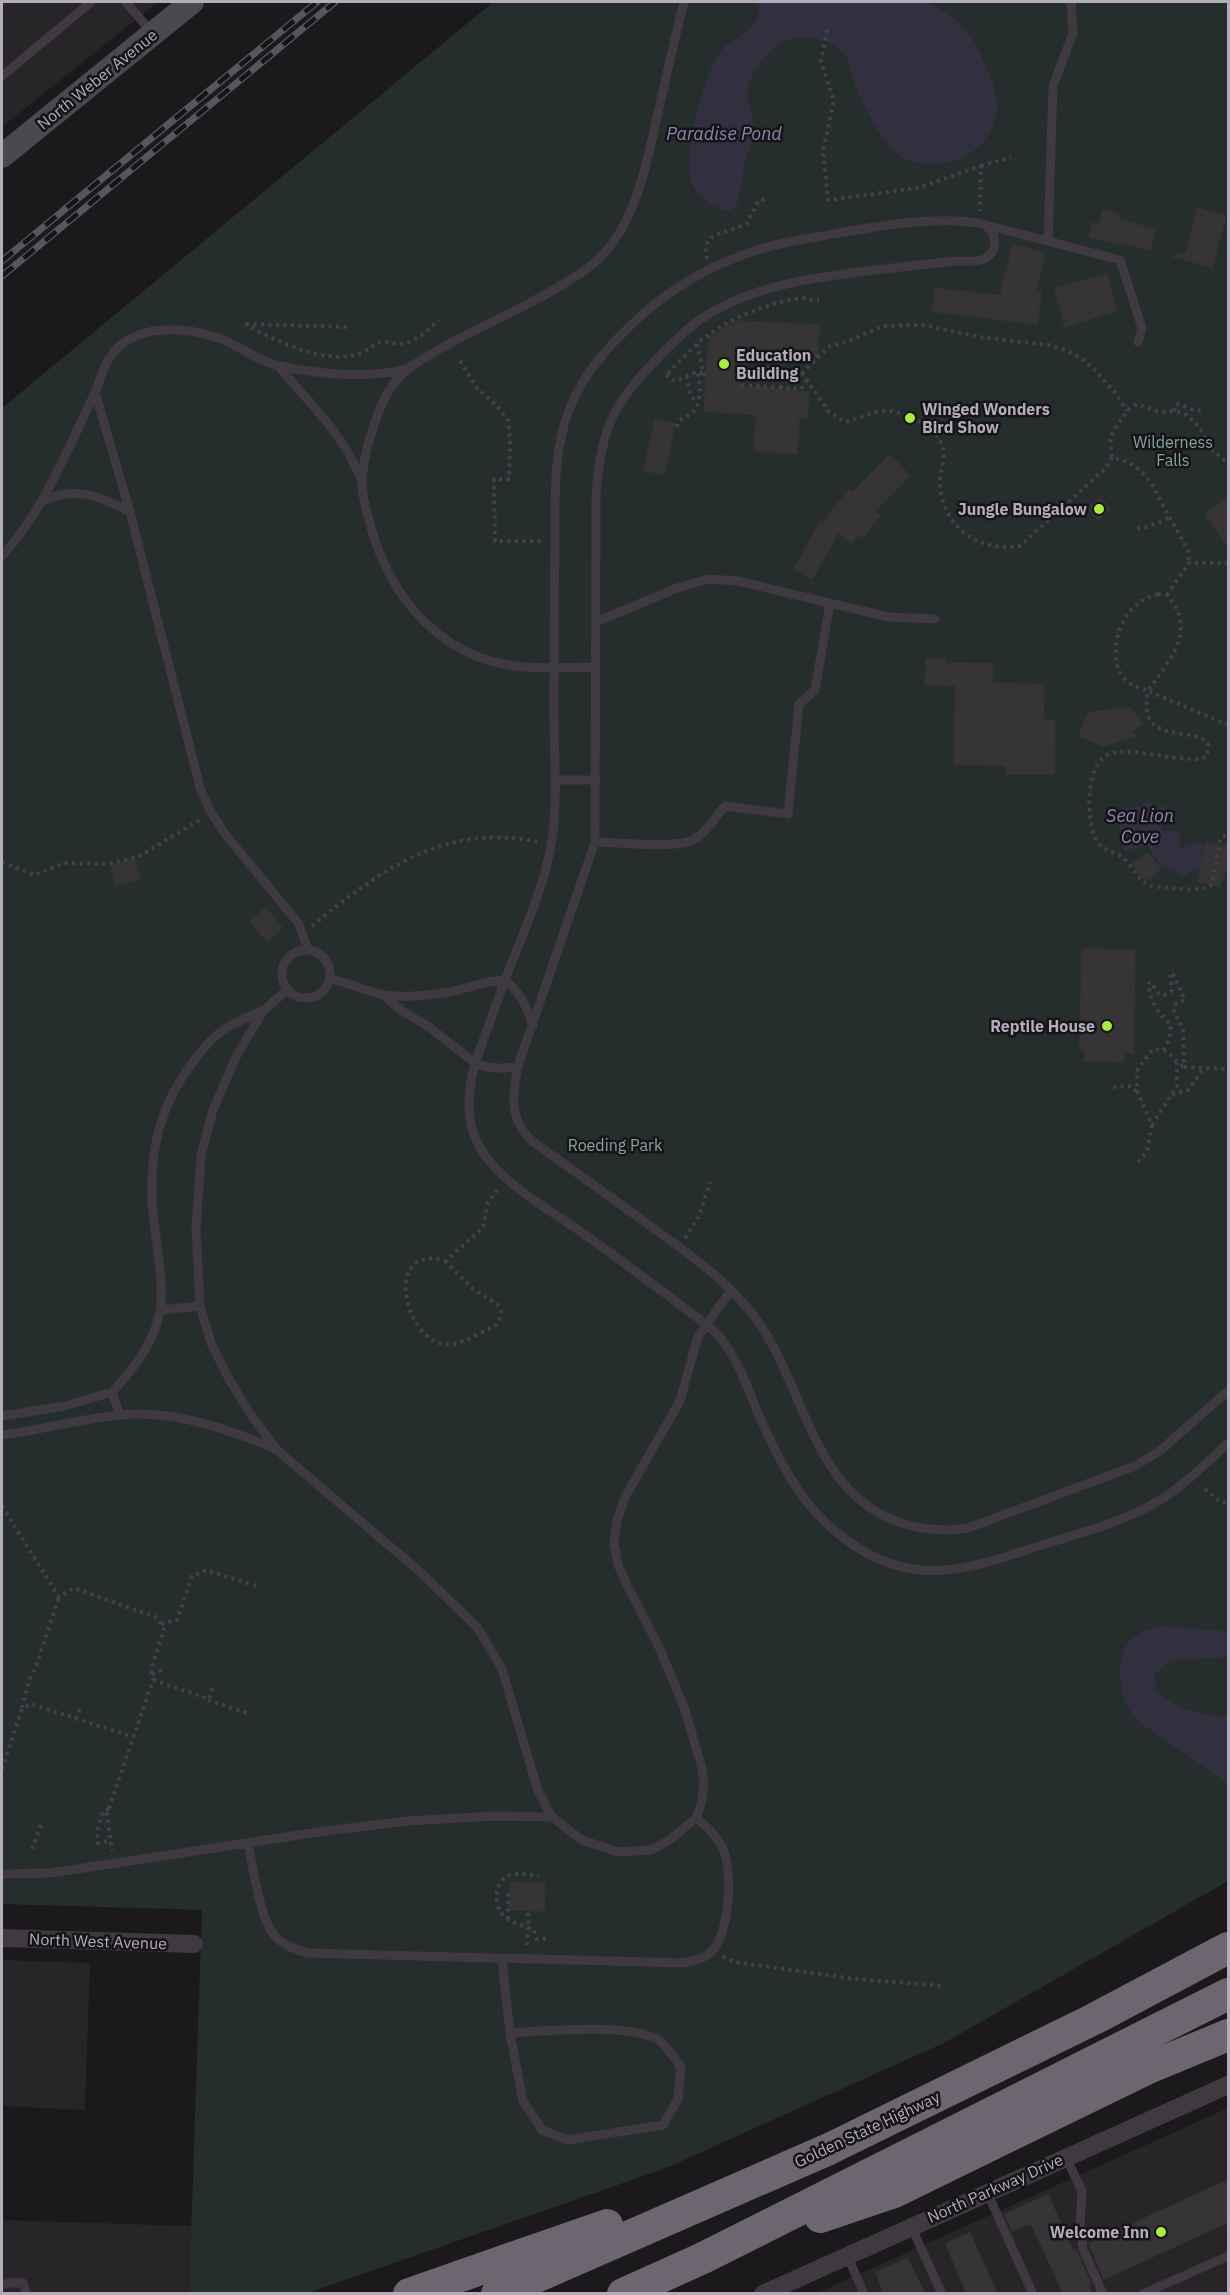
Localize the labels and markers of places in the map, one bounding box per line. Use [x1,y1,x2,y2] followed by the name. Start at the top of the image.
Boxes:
[736,345,811,383] place label: Education Building
[717,357,731,371] marker: Education Building
[922,399,1050,437] place label: Winged Wonders Bird Show
[903,411,917,425] marker: Winged Wonders Bird Show
[958,499,1088,519] place label: Jungle Bungalow
[1092,502,1106,516] marker: Jungle Bungalow
[990,1016,1095,1036] place label: Reptile House
[1100,1019,1114,1033] marker: Reptile House
[1050,2222,1149,2242] place label: Welcome Inn
[1154,2225,1168,2239] marker: Welcome Inn

